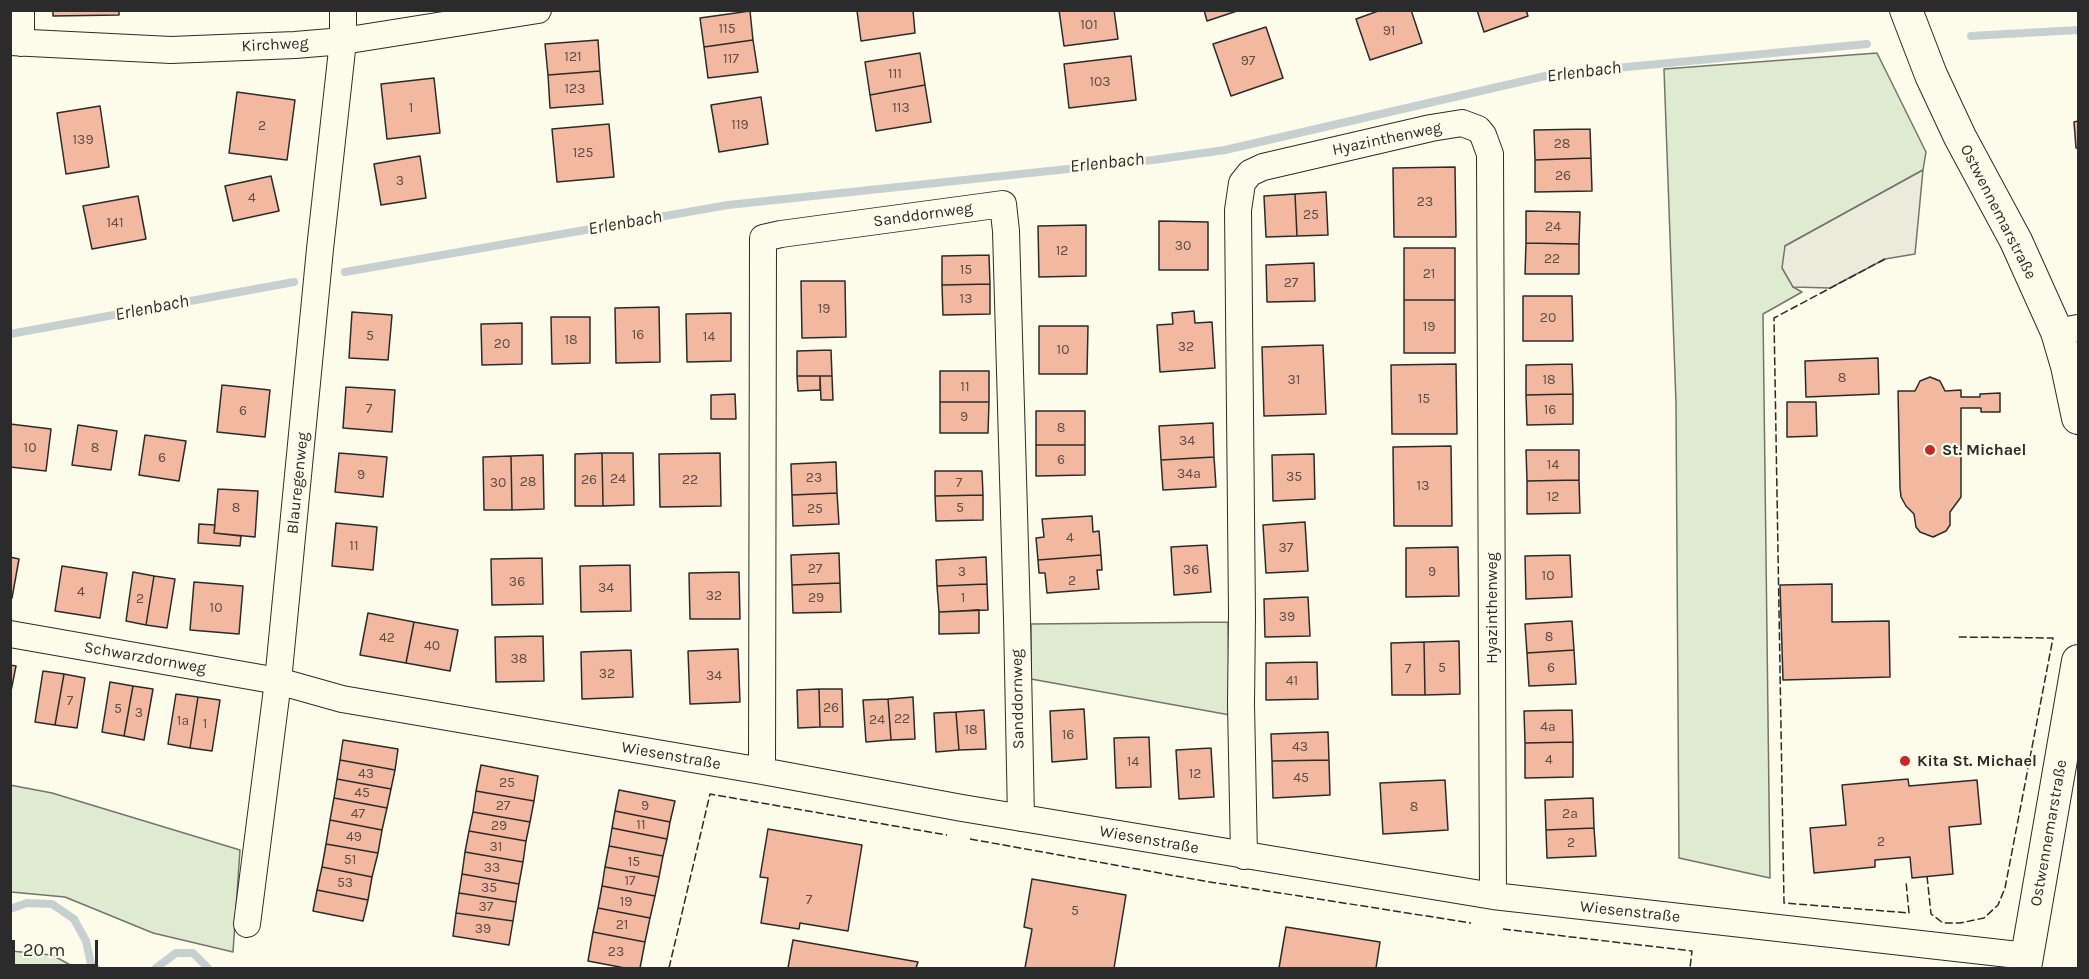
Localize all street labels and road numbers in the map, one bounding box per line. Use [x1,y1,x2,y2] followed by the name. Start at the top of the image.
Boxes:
[241,34,309,56] street label: Kirchweg
[1331,118,1443,160] street label: Hyazinthenweg
[1956,141,2040,283] street label: Ostwennemarstraße
[872,199,974,231] street label: Sanddornweg
[283,431,313,535] street label: Blauregenweg
[1482,552,1502,664] street label: Hyazinthenweg
[82,638,208,678] street label: Schwarzdornweg
[1008,649,1028,749] street label: Sanddornweg
[620,738,722,774] street label: Wiesenstraße
[2027,758,2071,908] street label: Ostwennemarstraße
[1098,822,1200,858] street label: Wiesenstraße
[1579,897,1681,927] street label: Wiesenstraße

